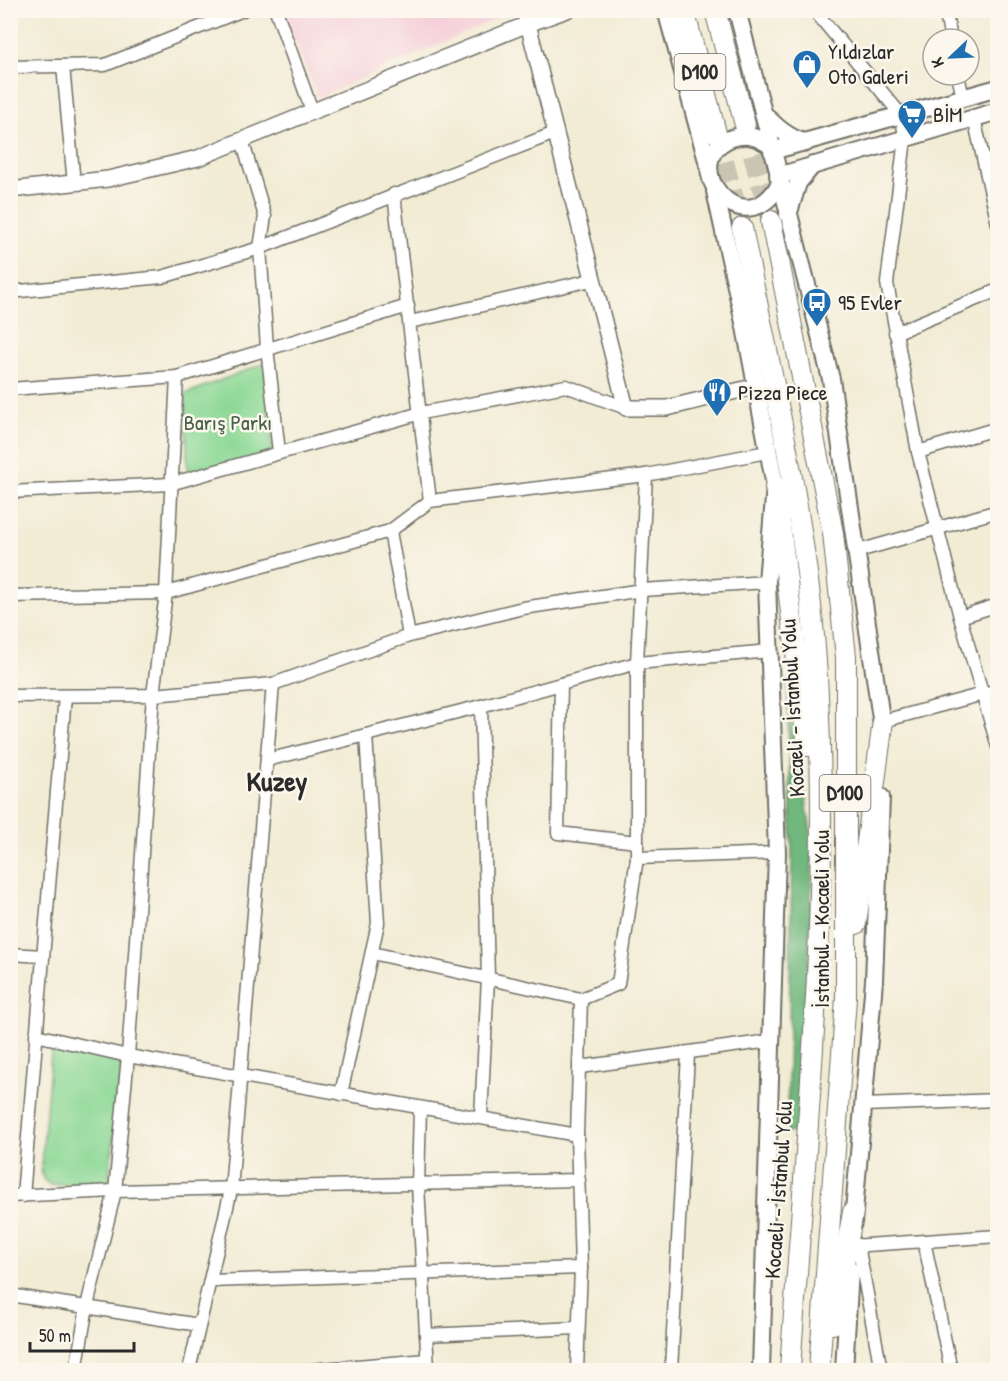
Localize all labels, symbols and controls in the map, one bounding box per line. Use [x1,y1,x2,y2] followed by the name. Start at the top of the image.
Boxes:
[921,27,981,87] north arrow
[828,36,909,91] place label: Yıldızlar Oto Galeri
[791,48,823,90] shop icon: Yıldızlar Oto Galeri
[674,54,726,90] road number: D100
[925,54,949,71] text: K
[896,98,928,140] supermarket icon: BİM
[933,99,962,129] place label: BİM
[801,286,833,328] bus stop icon: 95 Evler
[838,287,903,317] place label: 95 Evler
[701,376,733,418] restaurant icon: Pizza Piece
[738,377,828,407] place label: Pizza Piece
[184,407,272,437] park label: Barış Parkı
[772,618,812,798] street label: Kocaeli - İstanbul Yolu
[247,762,308,801] district label: Kuzey
[820,775,870,811] road number: D100
[806,830,836,1008] street label: İstanbul - Kocaeli Yolu
[757,1100,799,1280] street label: Kocaeli - İstanbul Yolu
[30,1315,134,1353] scale bar
[39,1323,71,1348] text: 50 m

